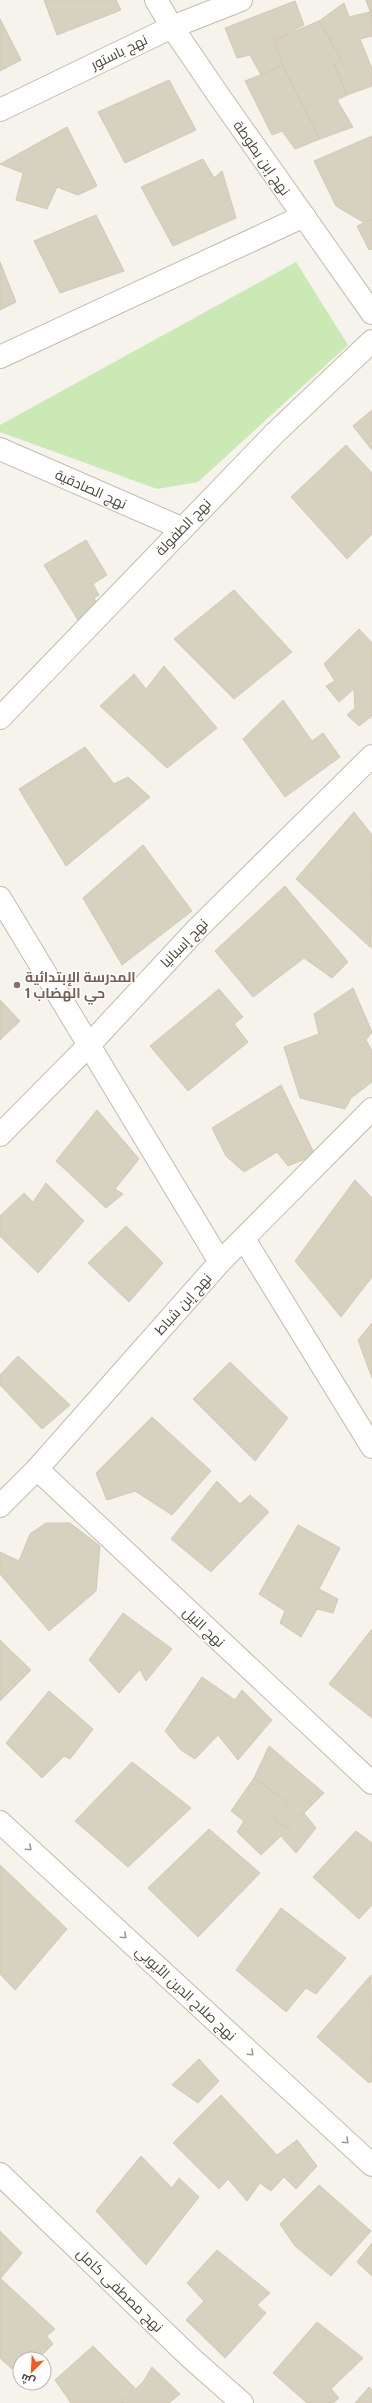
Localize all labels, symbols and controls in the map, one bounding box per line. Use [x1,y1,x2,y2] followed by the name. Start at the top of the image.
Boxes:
[87,31,150,74] street label: نهج باستور
[230,117,294,199] street label: نهج إبن بطوطة
[52,465,130,513] street label: نهج الصادقية
[151,495,215,559] street label: نهج الطفولة
[156,915,212,971] street label: نهج إسبانيا
[25,968,136,1005] place label: المدرسة الإبتدائية حي الهضاب 1
[12,980,22,990] marker: المدرسة الإبتدائية حي الهضاب 1
[151,1269,215,1339] street label: نهج إبن شباط
[179,1603,229,1651] street label: نهج النيل
[24,1843,32,1851] one-way arrow
[119,1931,127,1939] one-way arrow
[130,1942,240,2047] street label: نهج صلاح الدين الأيوبي
[246,2048,254,2055] one-way arrow
[341,2136,349,2144] one-way arrow
[73,2244,167,2336] street label: نهج مصطفى كامل
[12,2351,52,2391] north arrow
[19,2371,37,2389] text: ش

